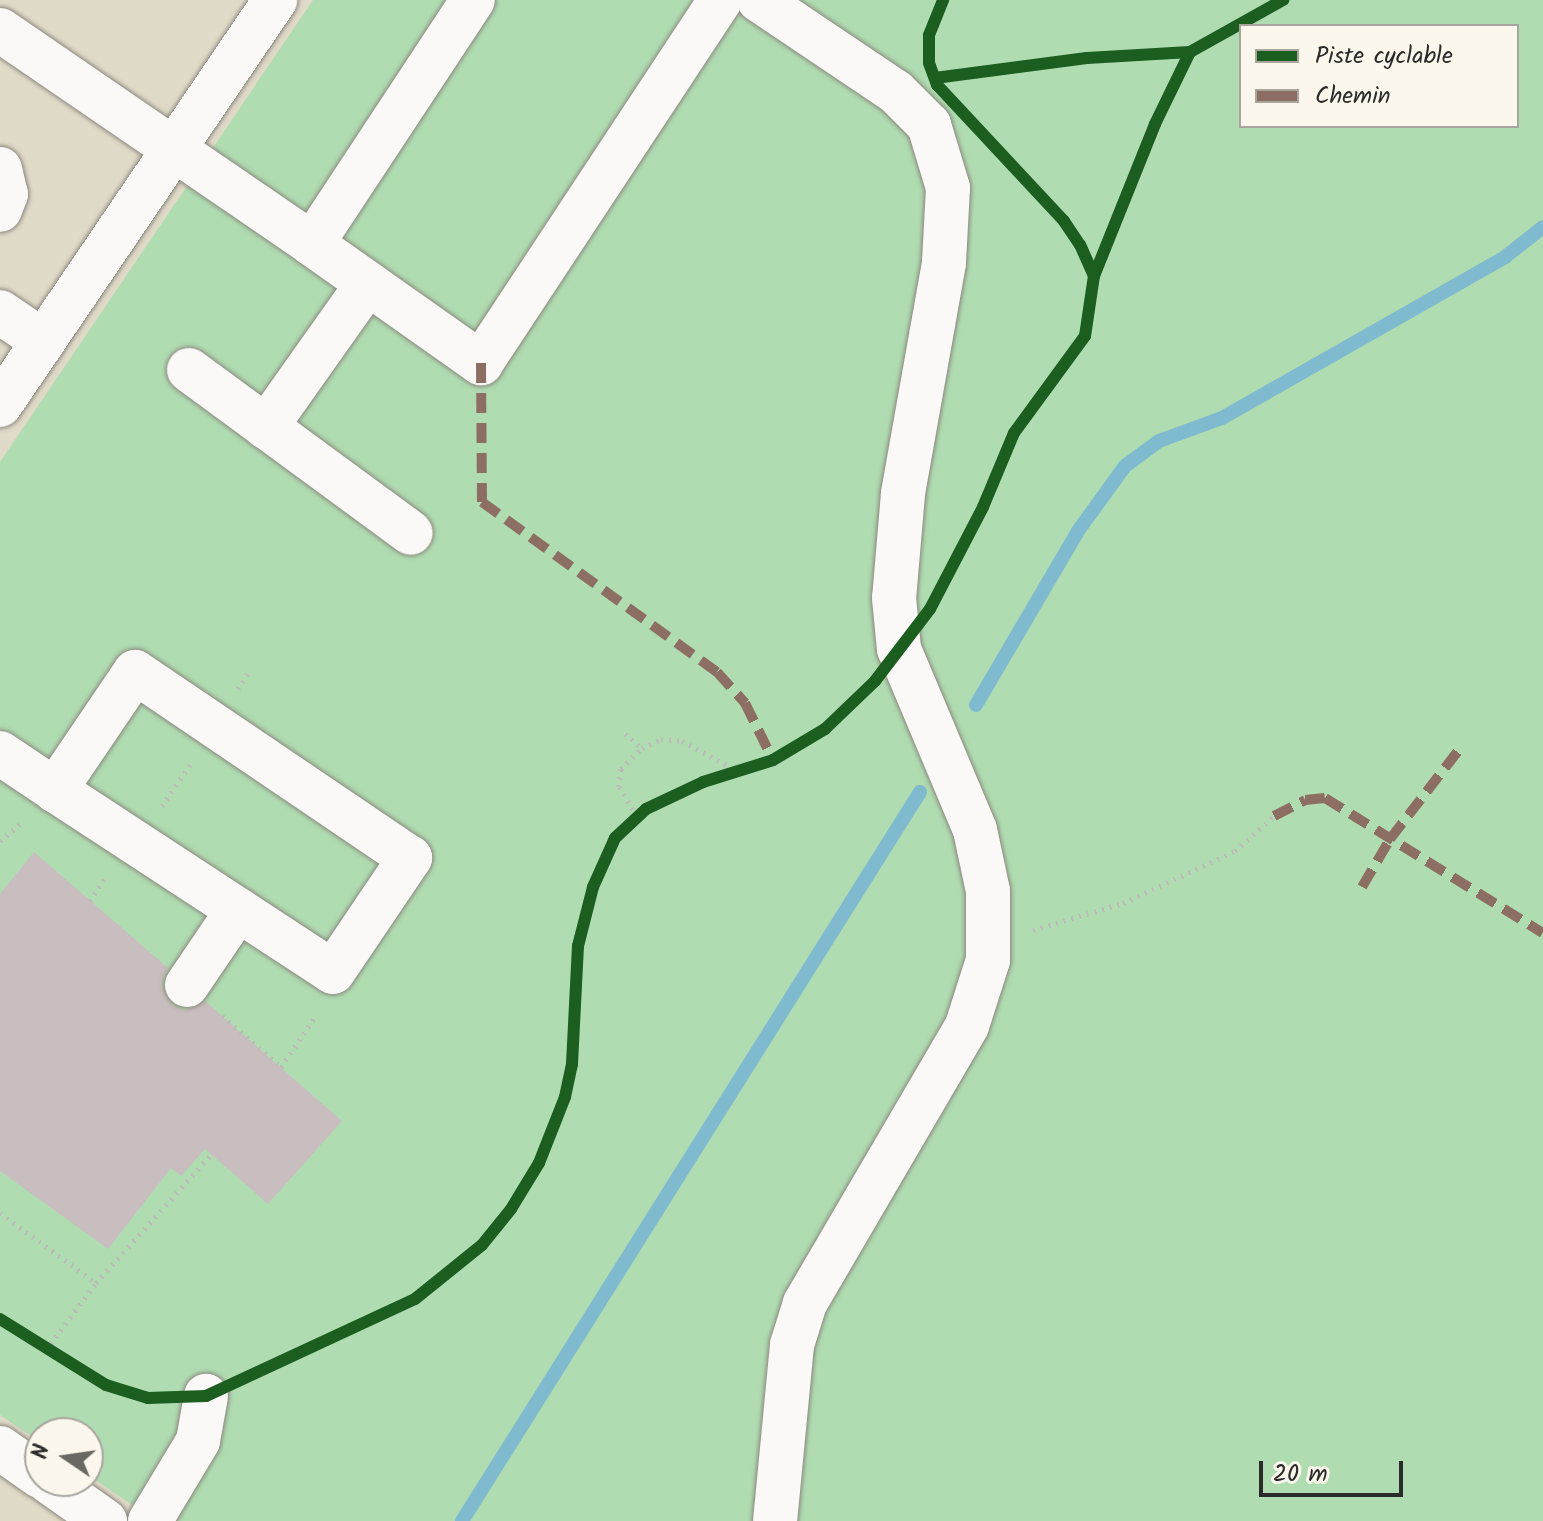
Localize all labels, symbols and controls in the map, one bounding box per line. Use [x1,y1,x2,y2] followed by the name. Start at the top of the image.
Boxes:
[1239,24,1519,128] legend
[1315,37,1453,76] text: Piste cyclable
[1315,77,1391,116] text: Chemin
[24,1417,104,1497] north arrow
[23,1441,61,1463] text: N
[1263,1445,1407,1495] scale bar
[1273,1455,1328,1494] text: 20 m

